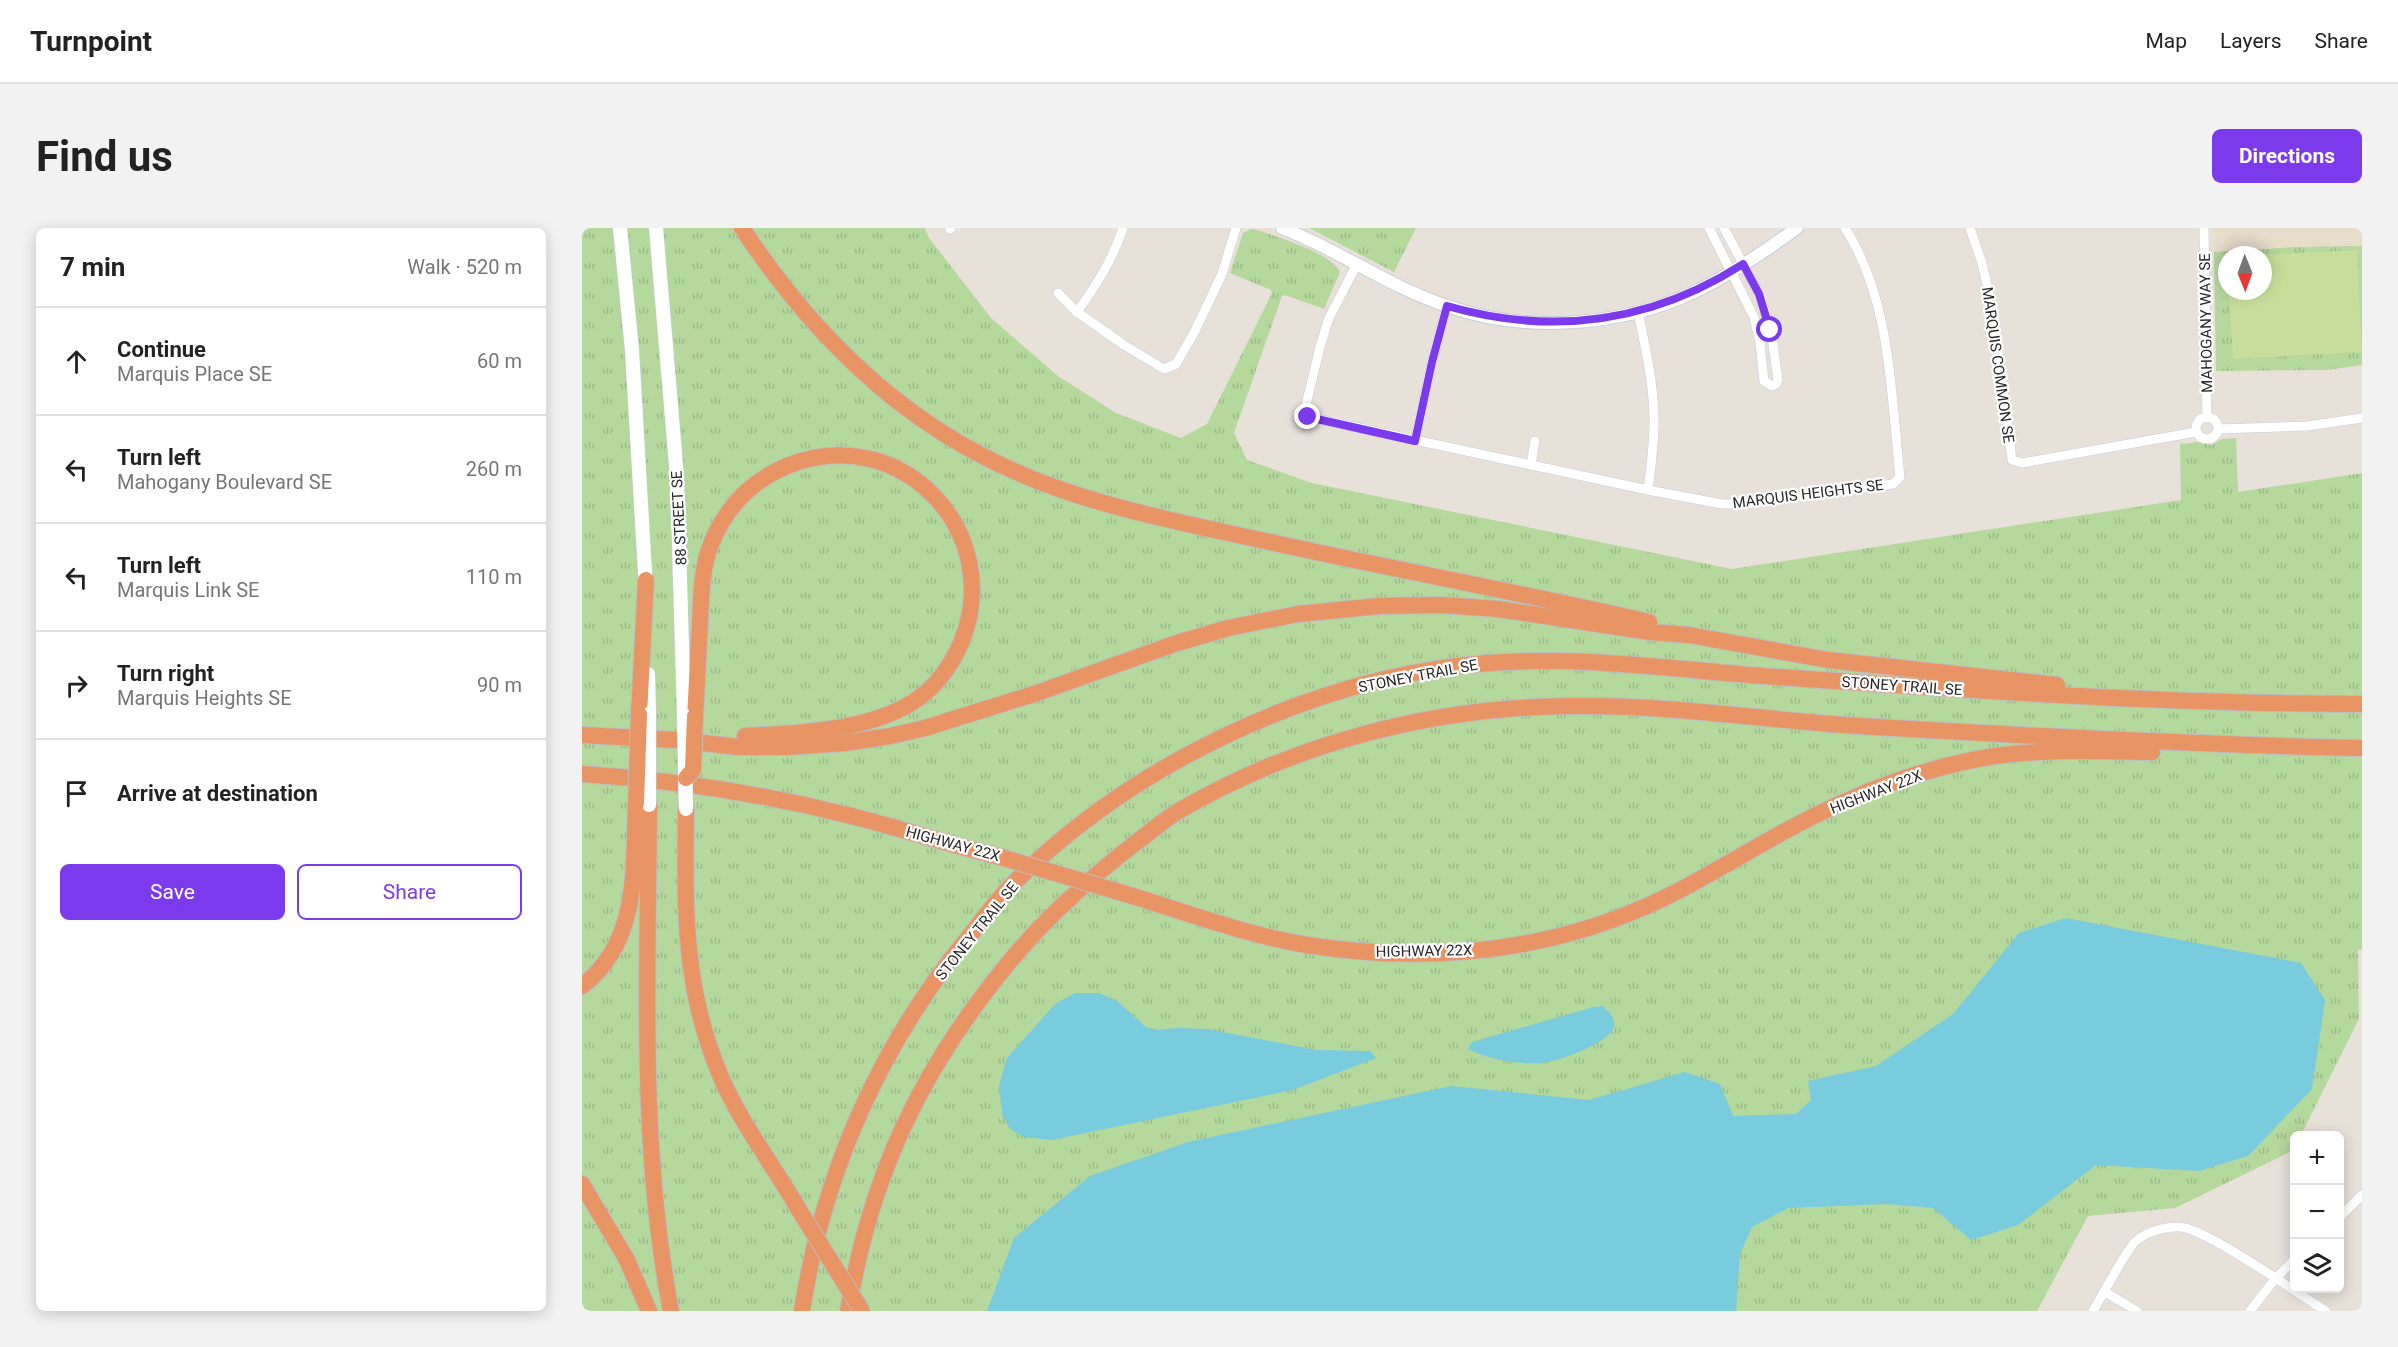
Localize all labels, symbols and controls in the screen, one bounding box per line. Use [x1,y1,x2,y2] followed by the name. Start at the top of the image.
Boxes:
[30,25,152,58] text: Turnpoint
[2145,29,2187,53] text: Map
[2220,29,2281,53] text: Layers
[2314,29,2368,53] text: Share
[2212,129,2362,183] button: Directions
[36,132,173,181] text: Find us
[2218,246,2272,300] north arrow
[60,252,125,282] text: 7 min
[2196,253,2216,393] street label: MAHOGANY WAY SE
[407,255,522,279] text: Walk · 520 m
[1978,286,2018,445] street label: MARQUIS COMMON SE
[1756,316,1782,342] route start
[117,337,206,362] text: Continue
[60,345,93,378] icon: ahead
[477,349,522,373] text: 60 m
[117,362,272,386] text: Marquis Place SE
[1294,403,1320,429] route end
[117,445,201,470] text: Turn left
[60,453,93,486] icon: left
[466,457,522,481] text: 260 m
[117,470,332,494] text: Mahogany Boulevard SE
[668,470,690,566] street label: 88 STREET SE
[1732,476,1885,512] street label: MARQUIS HEIGHTS SE
[117,553,201,578] text: Turn left
[60,561,93,594] icon: left
[466,565,522,589] text: 110 m
[117,578,260,602] text: Marquis Link SE
[1357,656,1480,696] street label: STONEY TRAIL SE
[117,661,214,686] text: Turn right
[60,669,93,702] icon: right
[477,673,522,697] text: 90 m
[1841,673,1963,699] street label: STONEY TRAIL SE
[117,686,292,710] text: Marquis Heights SE
[1828,766,1925,818] street label: HIGHWAY 22X
[60,777,93,810] icon: arrive
[117,781,318,806] text: Arrive at destination
[904,823,1003,865] street label: HIGHWAY 22X
[60,864,285,920] button: Save
[297,864,522,920] button: Share
[932,878,1022,984] street label: STONEY TRAIL SE
[1375,941,1473,961] street label: HIGHWAY 22X
[2290,1131,2344,1293] map controls
[2290,1131,2344,1185] button: +
[2290,1185,2344,1239] button: −
[2290,1239,2344,1293] button: layers

